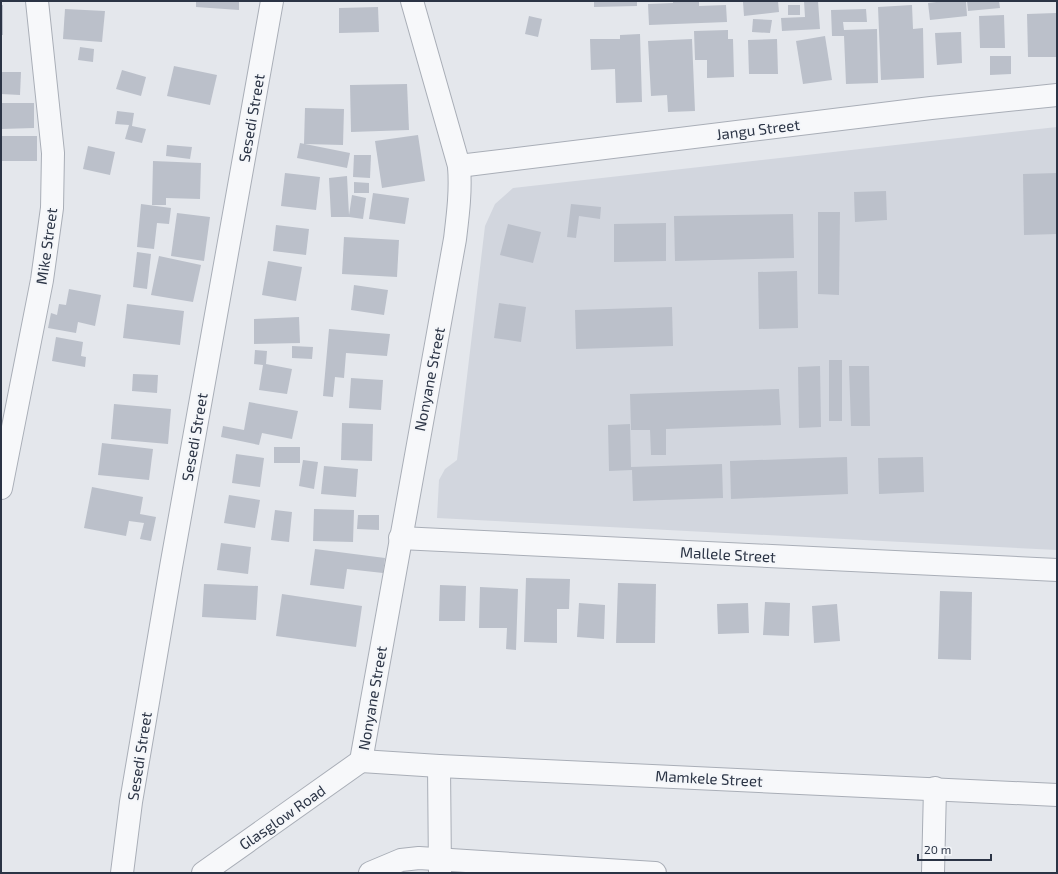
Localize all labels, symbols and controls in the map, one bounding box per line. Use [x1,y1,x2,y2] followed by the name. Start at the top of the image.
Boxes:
[234,72,268,164] street label: Sesedi Street
[715,115,801,143] street label: Jangu Street
[32,206,60,286] street label: Mike Street
[410,325,448,433] street label: Nonyane Street
[177,391,211,483] street label: Sesedi Street
[680,543,777,566] street label: Mallele Street
[354,644,390,752] street label: Nonyane Street
[123,710,155,802] street label: Sesedi Street
[655,766,763,790] street label: Mamkele Street
[235,781,329,853] street label: Glasglow Road
[918,836,991,862] scale bar
[924,842,951,856] text: 20 m

